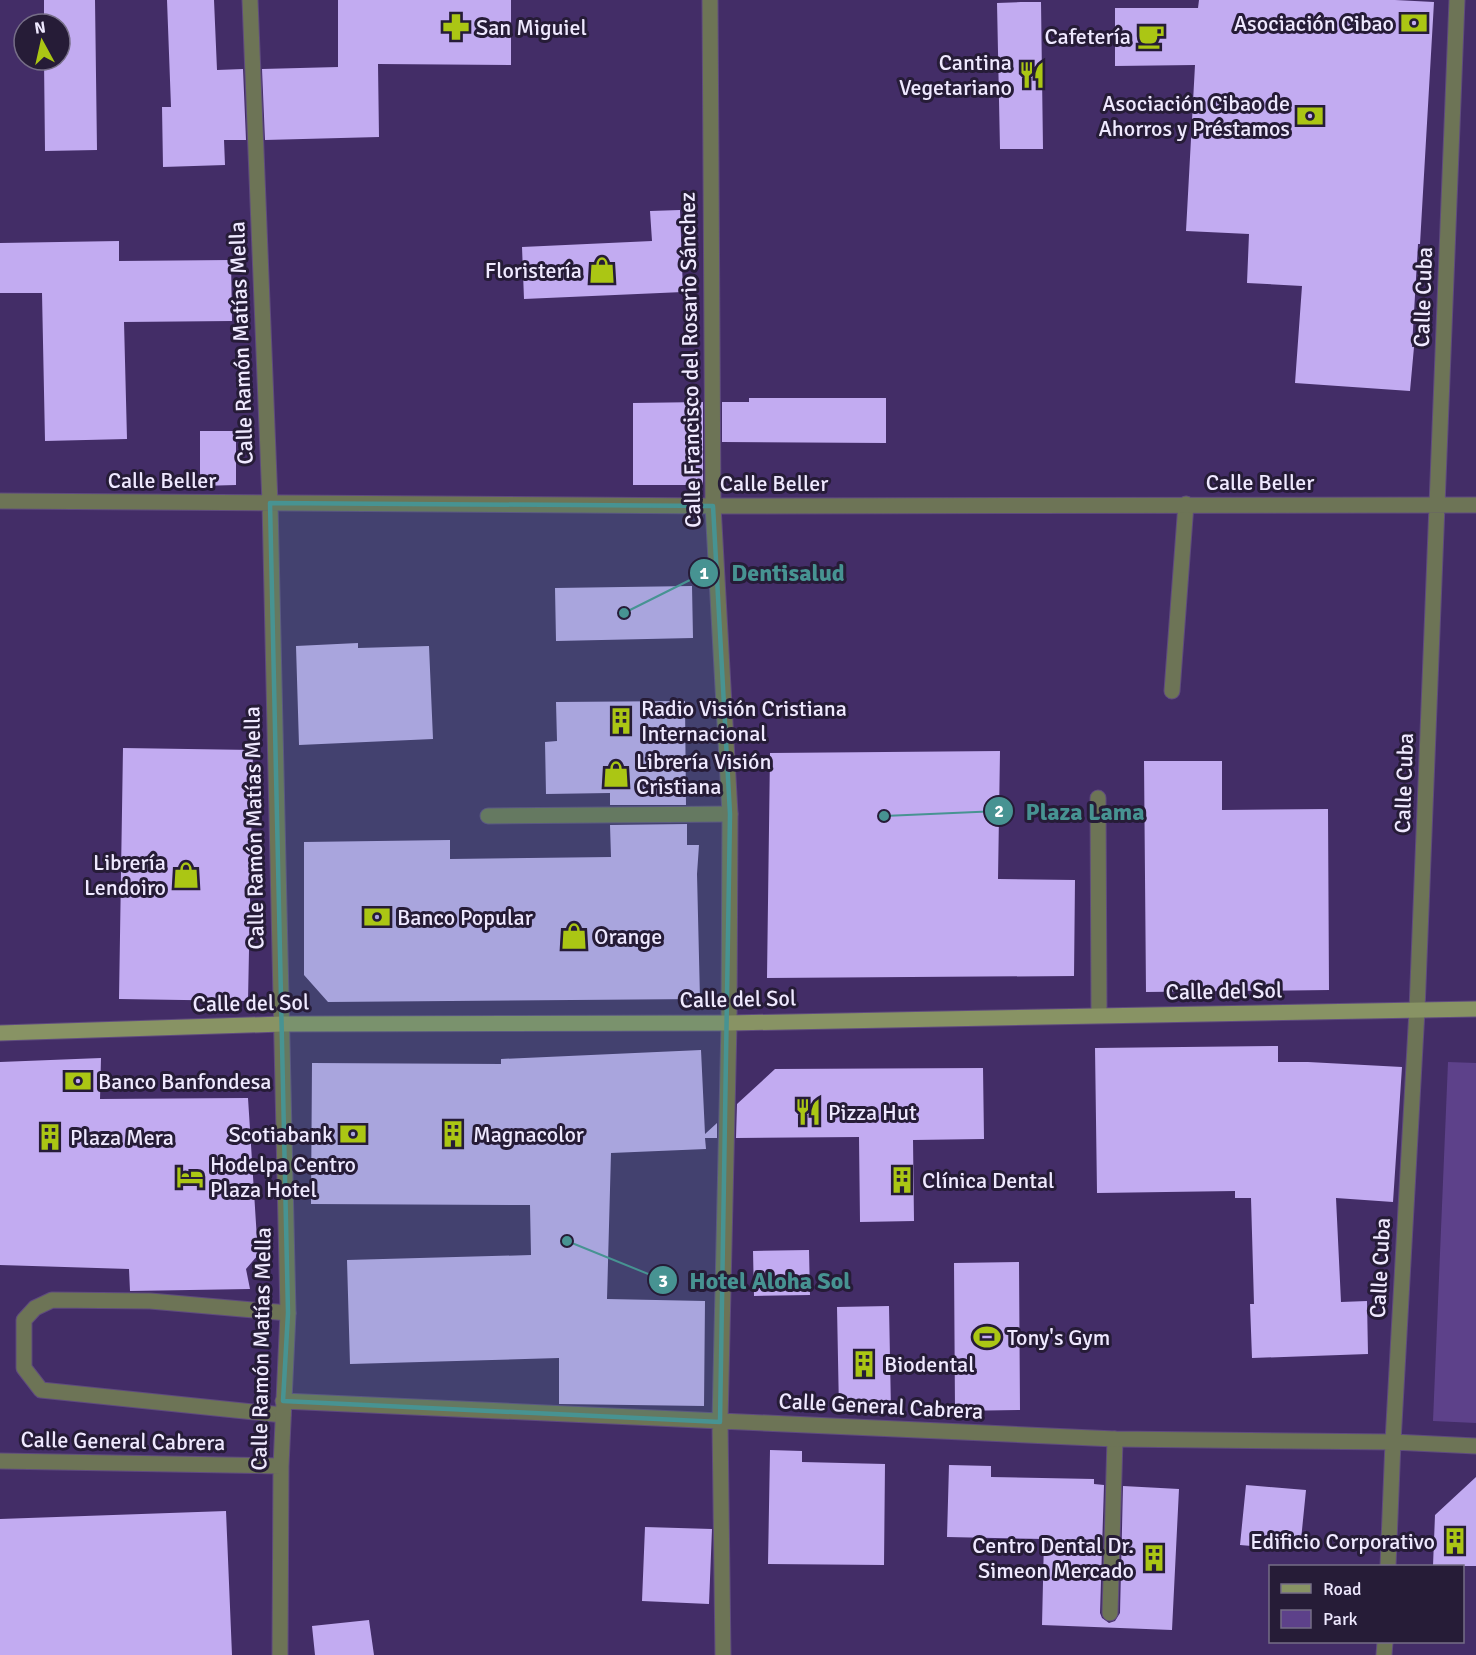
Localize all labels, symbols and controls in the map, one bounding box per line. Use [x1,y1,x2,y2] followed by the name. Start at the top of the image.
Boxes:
[1399,8,1429,38] bank icon: Asociación Cibao
[1234,10,1394,37] place label: Asociación Cibao
[12,12,72,72] north arrow
[441,12,471,42] pharmacy icon: San Miguiel
[476,14,587,41] place label: San Miguiel
[33,17,47,39] text: N
[1136,21,1166,51] cafe icon: Cafetería
[1044,23,1131,50] place label: Cafetería
[899,49,1012,101] place label: Cantina Vegetariano
[1017,60,1047,90] restaurant icon: Cantina Vegetariano
[1098,90,1290,142] place label: Asociación Cibao de Ahorros y Préstamos
[1295,101,1325,131] bank icon: Asociación Cibao de Ahorros y Préstamos
[674,192,706,528] street label: Calle Francisco del Rosario Sánchez
[223,221,259,465] street label: Calle Ramón Matías Mella
[1408,246,1438,348] street label: Calle Cuba
[587,255,617,285] shop icon: Floristería
[485,257,582,284] place label: Floristería
[108,467,216,494] street label: Calle Beller
[1206,469,1314,496] street label: Calle Beller
[720,470,828,497] street label: Calle Beller
[689,552,856,594] callout: Dentisalud
[731,558,845,588] text: Dentisalud
[699,562,709,584] text: 1
[641,695,847,747] place label: Radio Visión Cristiana Internacional
[238,706,270,950] street label: Calle Ramón Matías Mella
[606,706,636,736] building icon: Radio Visión Cristiana Internacional
[1389,732,1419,834] street label: Calle Cuba
[636,748,771,800] place label: Librería Visión Cristiana
[601,759,631,789] shop icon: Librería Visión Cristiana
[984,790,1157,832] callout: Plaza Lama
[1026,797,1144,827] text: Plaza Lama
[994,800,1004,822] text: 2
[84,849,166,901] place label: Librería Lendoiro
[171,860,201,890] shop icon: Librería Lendoiro
[362,902,392,932] bank icon: Banco Popular
[397,904,533,931] place label: Banco Popular
[559,921,589,951] shop icon: Orange
[594,923,662,950] place label: Orange
[1165,976,1283,1006] street label: Calle del Sol
[679,984,797,1014] street label: Calle del Sol
[192,988,310,1018] street label: Calle del Sol
[63,1066,93,1096] bank icon: Banco Banfondesa
[98,1068,272,1095] place label: Banco Banfondesa
[793,1097,823,1127] restaurant icon: Pizza Hut
[828,1099,917,1126] place label: Pizza Hut
[338,1119,368,1149] bank icon: Scotiabank
[438,1119,468,1149] building icon: Magnacolor
[229,1121,333,1148] place label: Scotiabank
[473,1121,584,1148] place label: Magnacolor
[35,1122,65,1152] building icon: Plaza Mera
[70,1124,174,1151] place label: Plaza Mera
[210,1151,356,1203] place label: Hodelpa Centro Plaza Hotel
[175,1162,205,1192] hotel icon: Hodelpa Centro Plaza Hotel
[887,1165,917,1195] building icon: Clínica Dental
[922,1167,1055,1194] place label: Clínica Dental
[1364,1217,1396,1319] street label: Calle Cuba
[245,1227,277,1471] street label: Calle Ramón Matías Mella
[648,1259,863,1301] callout: Hotel Aloha Sol
[689,1266,851,1296] text: Hotel Aloha Sol
[658,1270,668,1292] text: 3
[972,1322,1002,1352] sports icon: Tony's Gym
[1007,1324,1110,1351] place label: Tony's Gym
[849,1349,879,1379] building icon: Biodental
[884,1351,975,1378] place label: Biodental
[778,1387,984,1425] street label: Calle General Cabrera
[20,1426,226,1456] street label: Calle General Cabrera
[1440,1526,1470,1556] building icon: Edificio Corporativo
[1250,1528,1435,1555] place label: Edificio Corporativo
[972,1532,1134,1584] place label: Centro Dental Dr. Simeon Mercado
[1139,1543,1169,1573] building icon: Centro Dental Dr. Simeon Mercado
[1269,1565,1464,1643] legend
[1323,1578,1362,1600] text: Road
[1323,1608,1358,1630] text: Park

